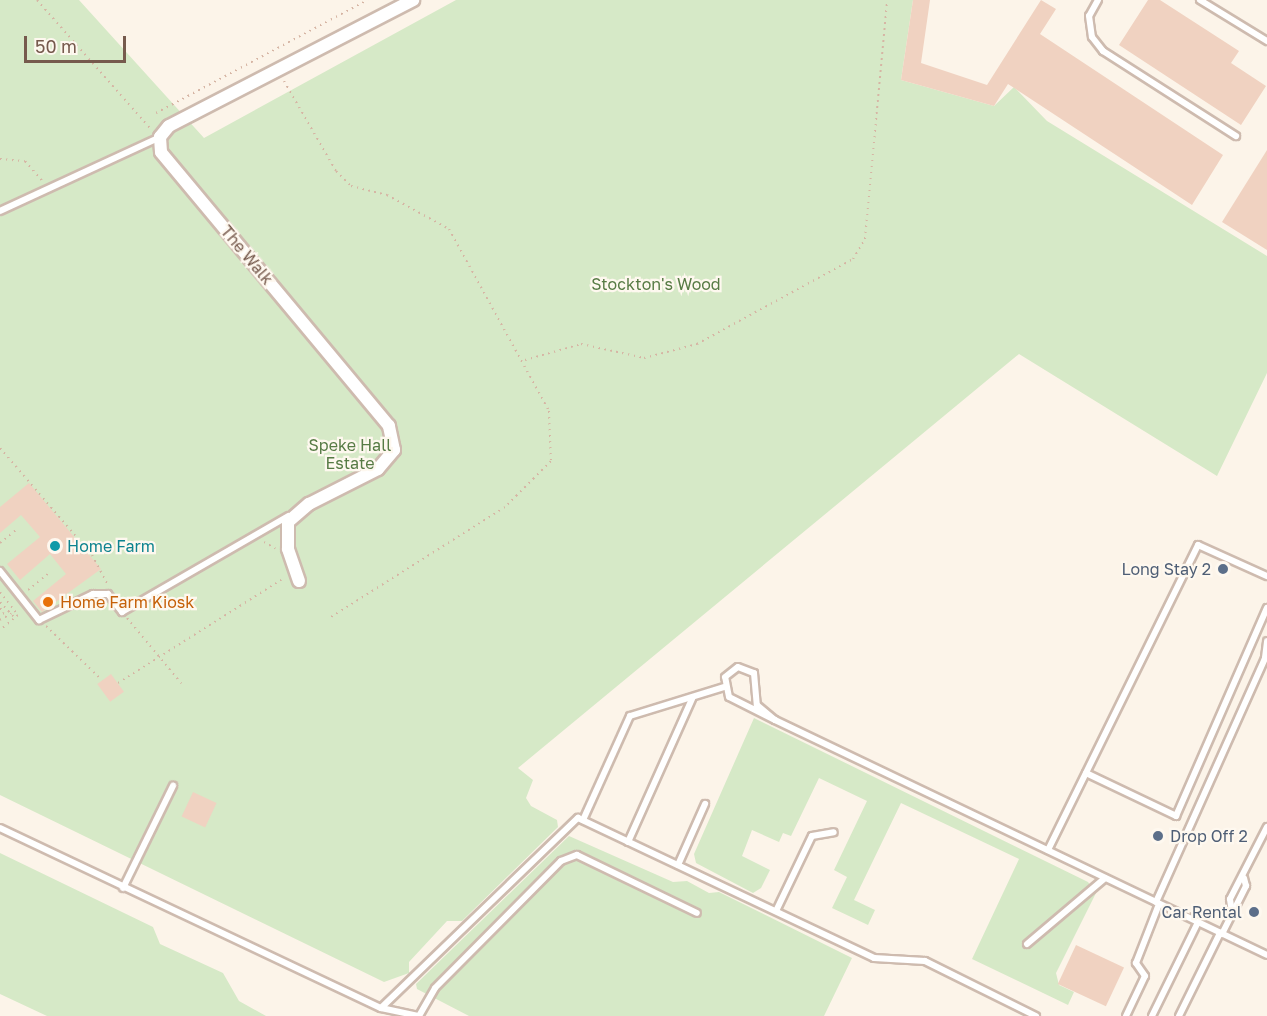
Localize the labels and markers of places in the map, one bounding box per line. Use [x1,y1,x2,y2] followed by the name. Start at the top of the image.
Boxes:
[67,536,155,556] place label: Home Farm
[48,539,62,553] marker: Home Farm
[1121,559,1211,579] place label: Long Stay 2
[1216,562,1230,576] marker: Long Stay 2
[60,592,194,612] place label: Home Farm Kiosk
[41,595,55,609] marker: Home Farm Kiosk
[1170,826,1248,846] place label: Drop Off 2
[1151,829,1165,843] marker: Drop Off 2
[1162,902,1242,922] place label: Car Rental
[1247,905,1261,919] marker: Car Rental

